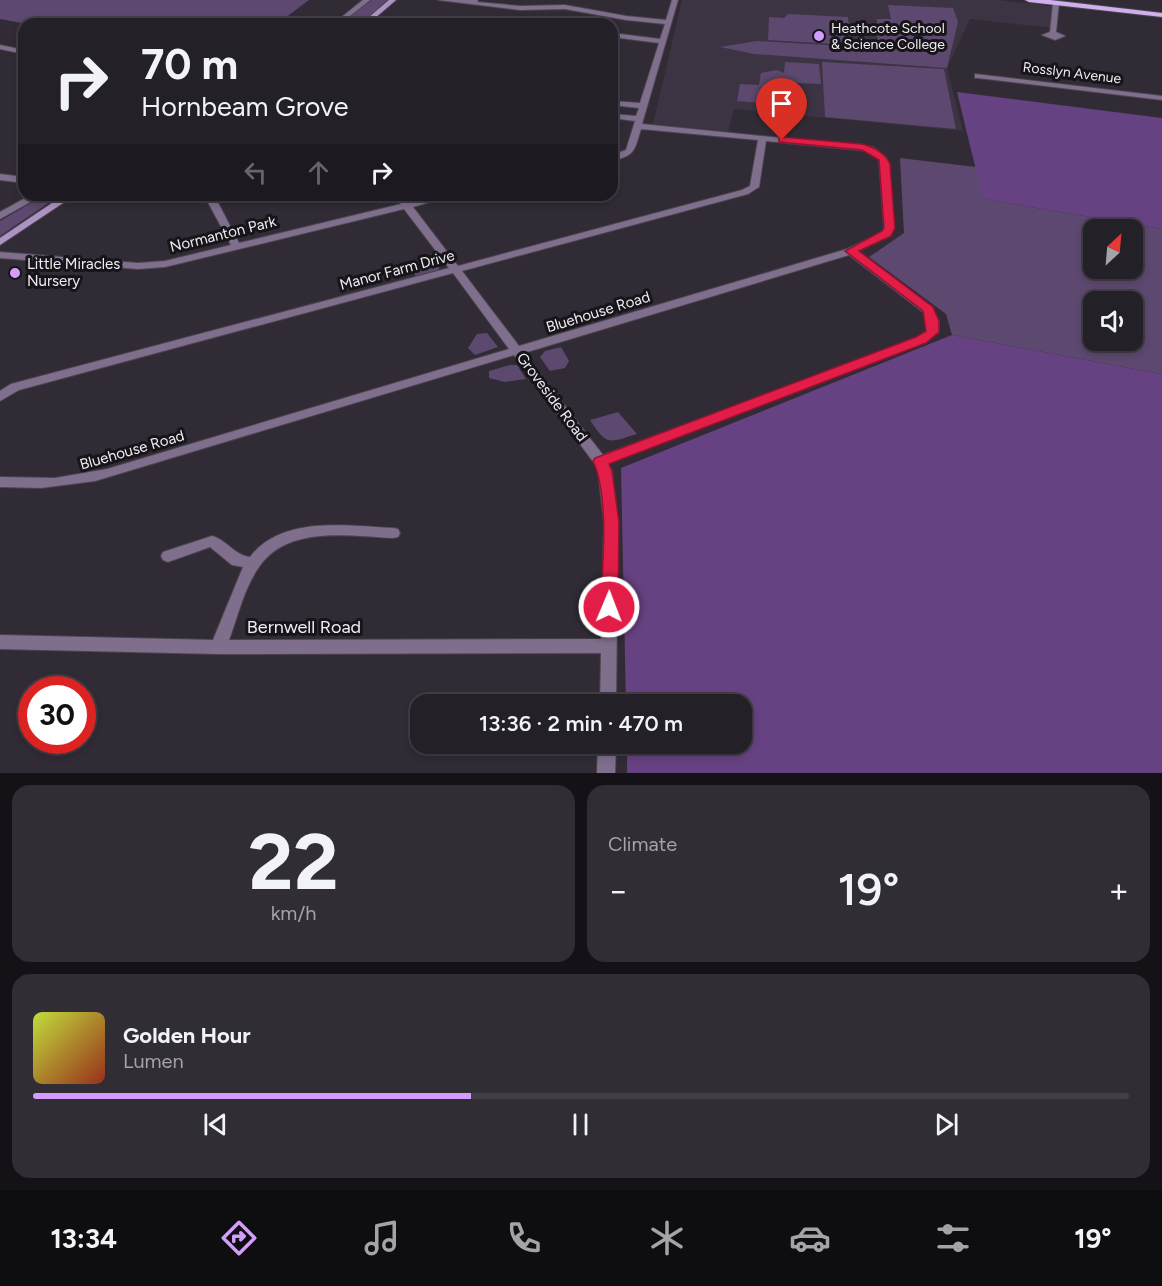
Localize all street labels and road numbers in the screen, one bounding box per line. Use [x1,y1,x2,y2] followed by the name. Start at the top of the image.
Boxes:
[1022,59,1123,88] street label: Rosslyn Avenue
[168,212,279,256] street label: Normanton Park
[338,246,456,294] street label: Manor Farm Drive
[544,288,652,336] street label: Bluehouse Road
[513,349,591,445] street label: Groveside Road
[78,426,186,474] street label: Bluehouse Road
[247,616,361,638] street label: Bernwell Road

